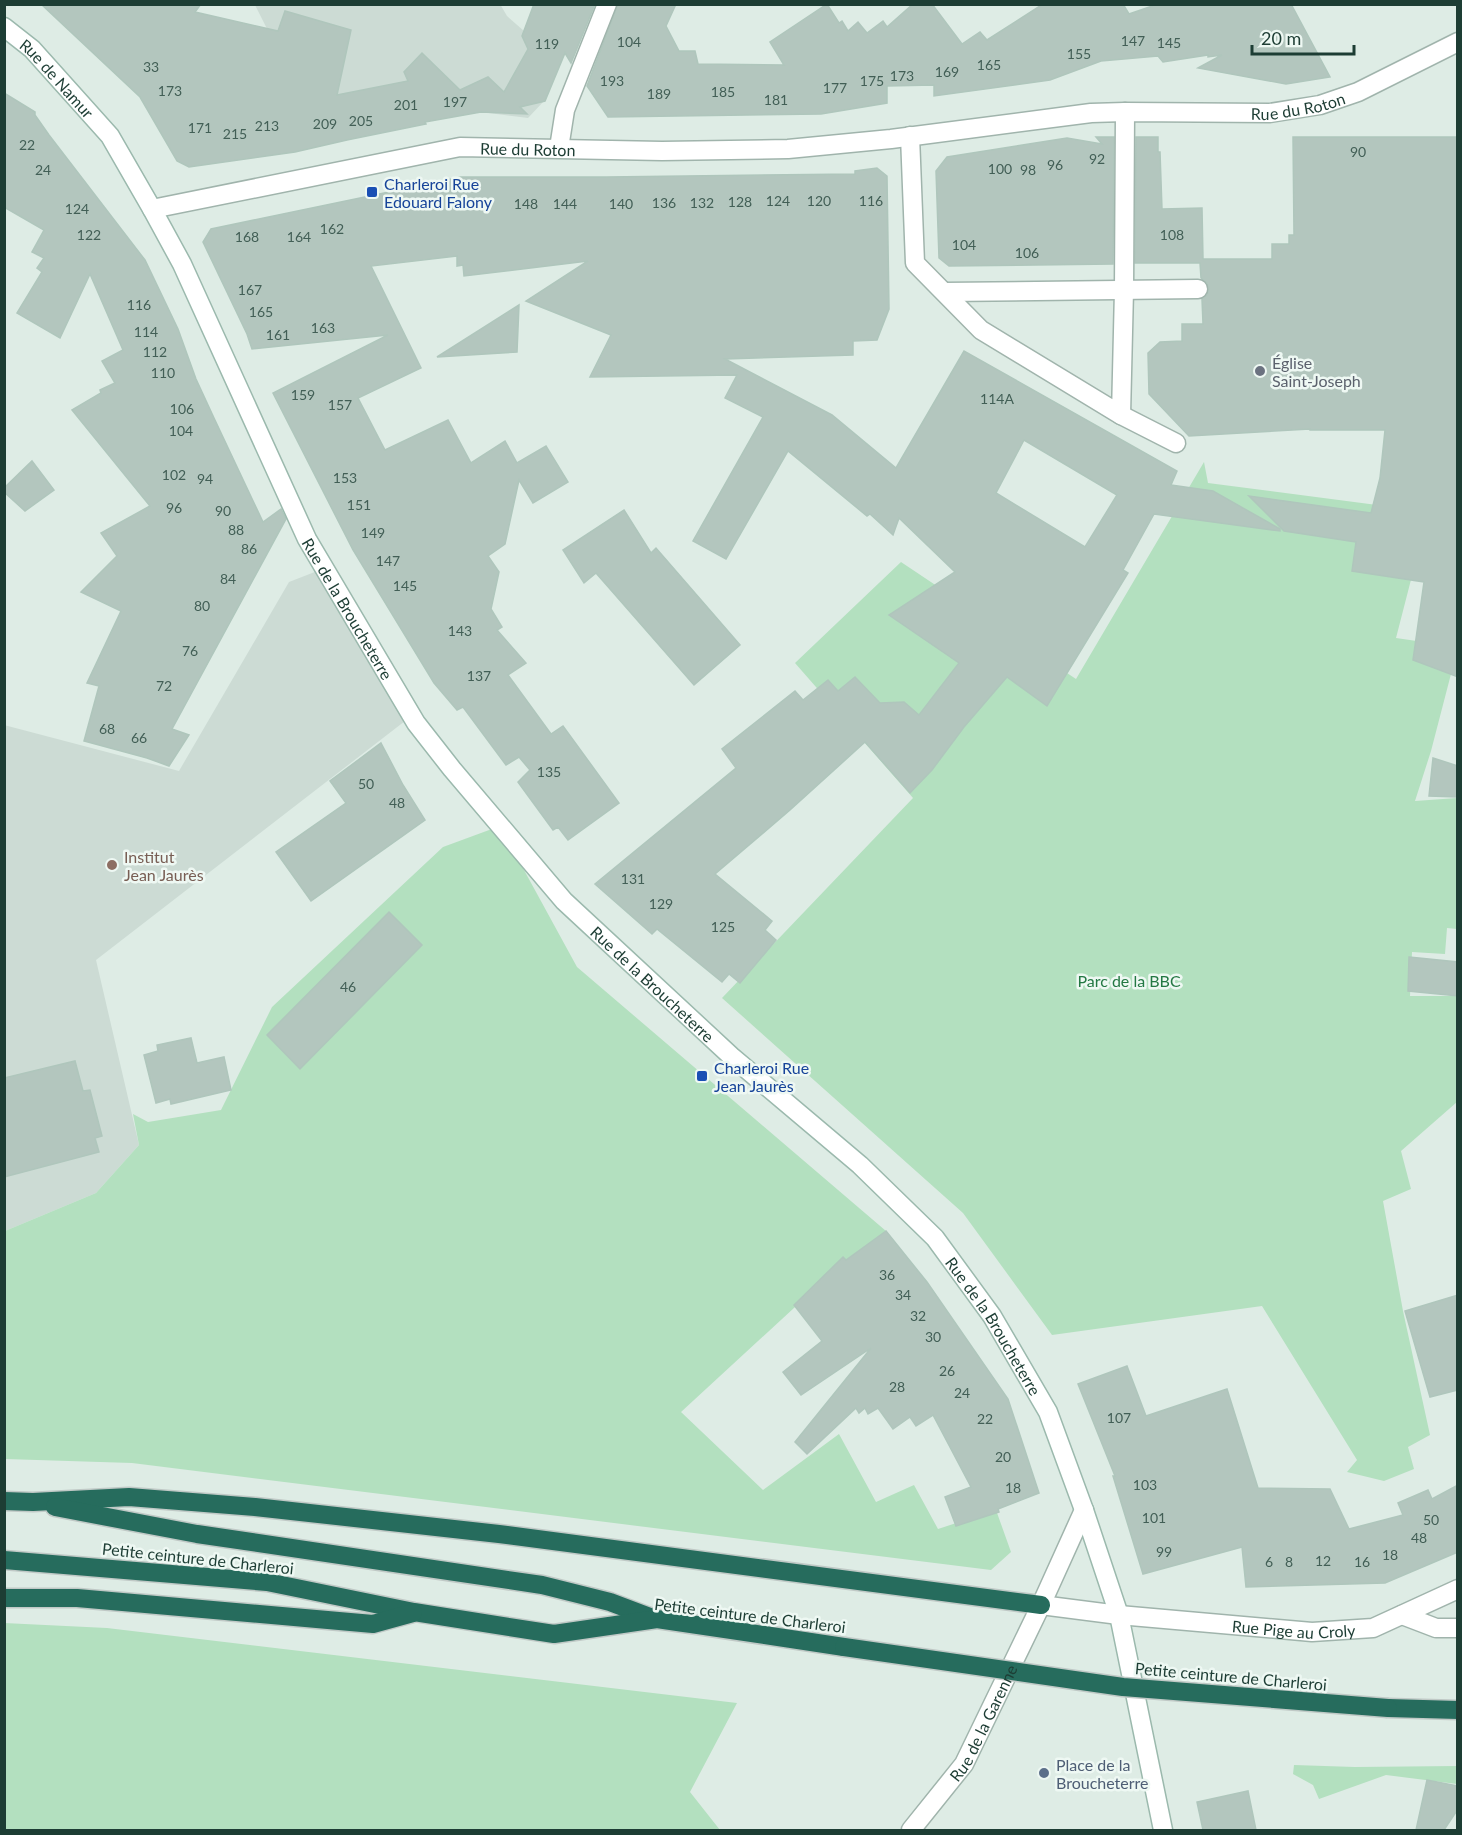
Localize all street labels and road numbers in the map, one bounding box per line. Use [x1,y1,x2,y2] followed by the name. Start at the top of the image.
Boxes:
[17,34,98,121] street label: Rue de Namur
[1251,88,1347,122] street label: Rue du Roton
[480,138,576,159] street label: Rue du Roton
[299,534,397,683] street label: Rue de la Broucheterre
[587,922,718,1045] street label: Rue de la Broucheterre
[942,1253,1045,1398] street label: Rue de la Broucheterre
[101,1538,295,1578] street label: Petite ceinture de Charleroi
[653,1594,847,1636] street label: Petite ceinture de Charleroi
[1231,1616,1357,1642] street label: Rue Pige au Croly
[1134,1658,1328,1694] street label: Petite ceinture de Charleroi
[945,1661,1020,1785] street label: Rue de la Garenne

